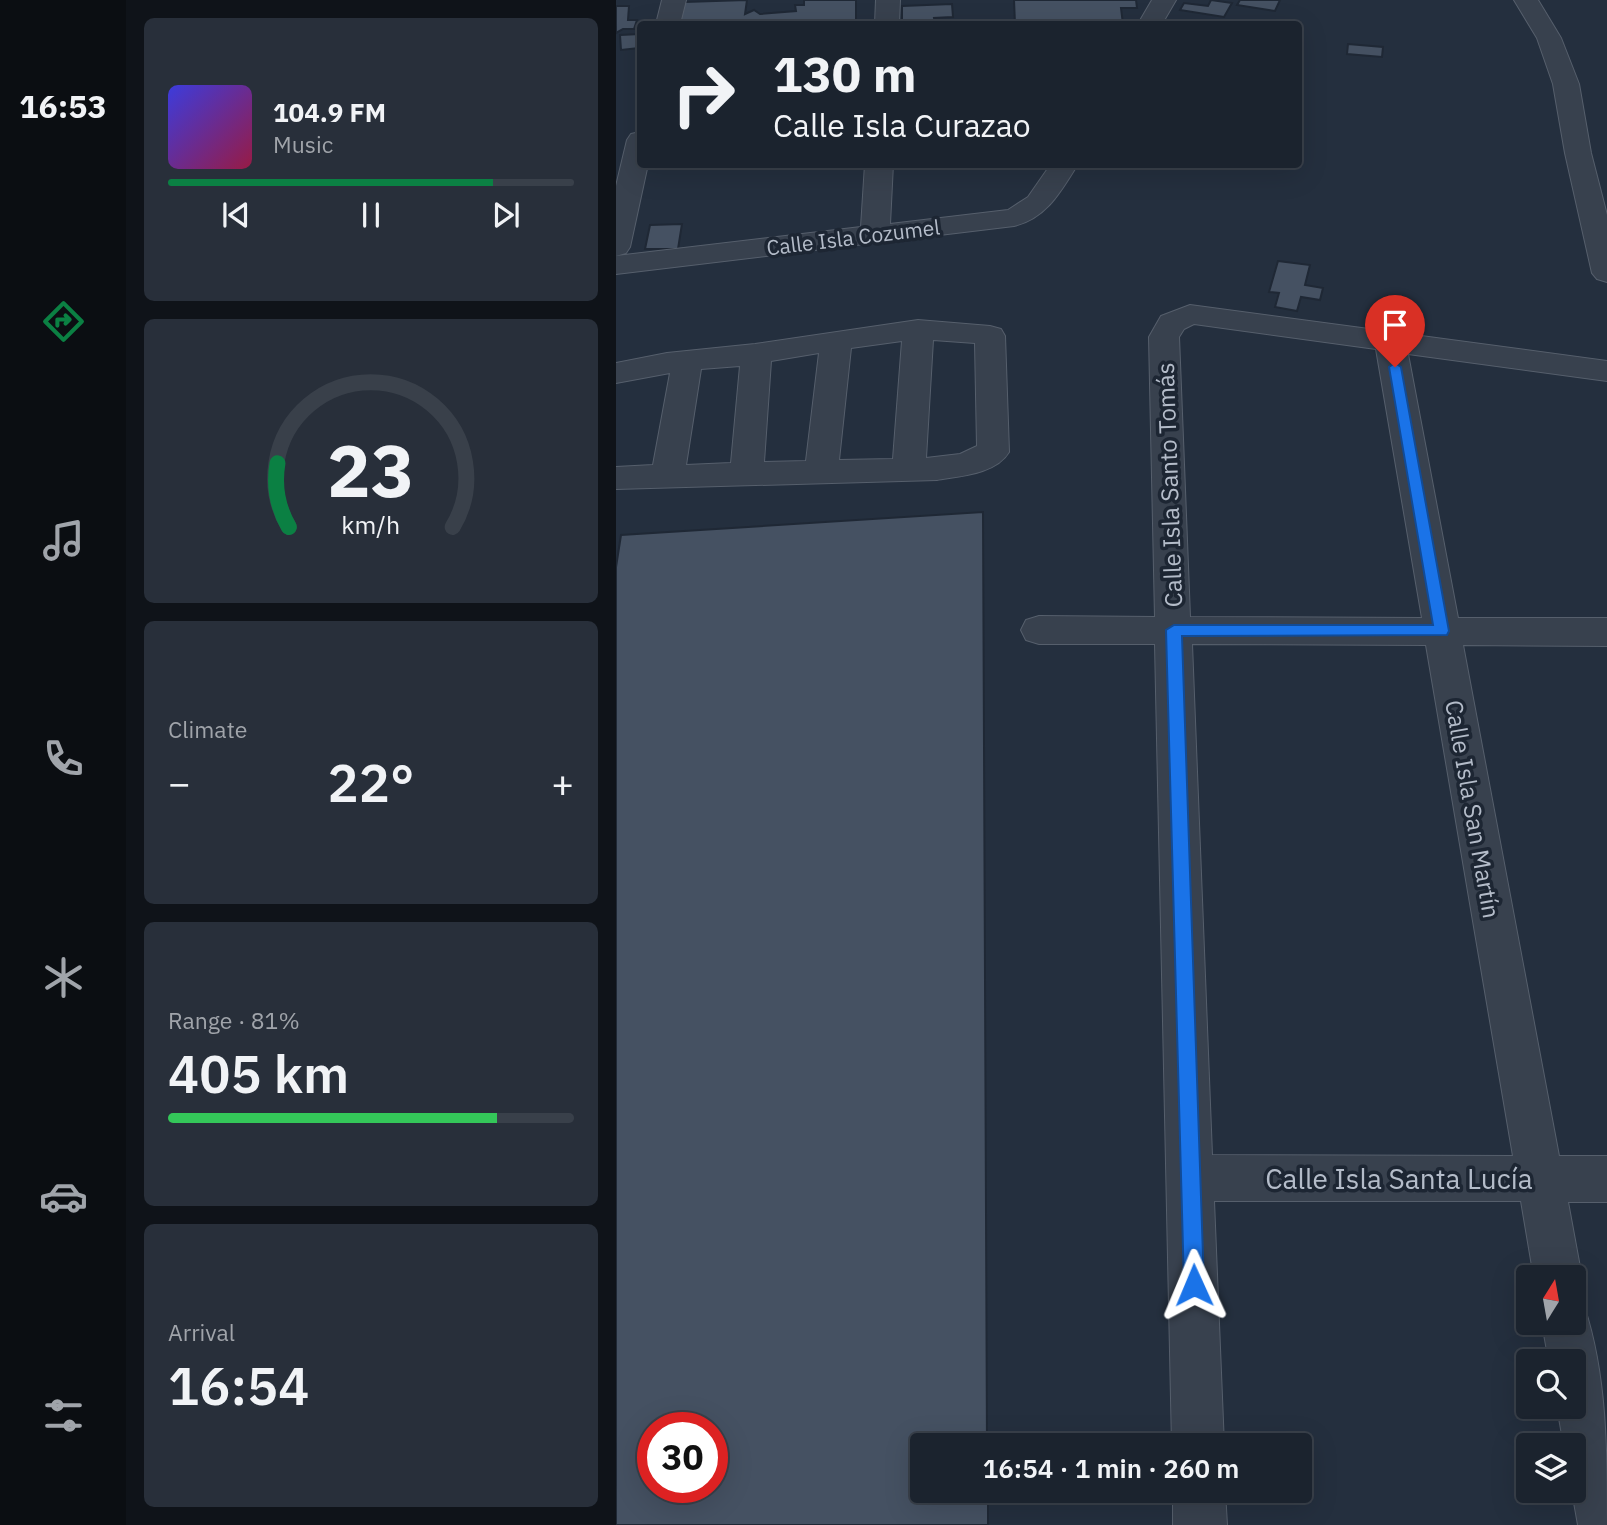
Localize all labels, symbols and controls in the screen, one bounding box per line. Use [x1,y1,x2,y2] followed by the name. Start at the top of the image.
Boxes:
[773,42,917,105] text: 130 m
[658,49,749,140] icon: right
[19,85,107,127] text: 16:53
[273,95,386,129] text: 104.9 FM
[773,104,1031,146] text: Calle Isla Curazao
[273,129,333,159] text: Music
[217,196,255,234] icon: previous
[352,196,390,234] icon: pause
[487,196,525,234] icon: next
[765,212,942,262] street label: Calle Isla Cozumel
[1365,295,1425,367] pin
[39,297,88,346] icon: directions
[1376,306,1414,344] icon: arrive
[1149,362,1189,608] street label: Calle Isla Santo Tomás
[327,423,415,518] text: 23
[342,508,400,541] text: km/h
[39,516,88,565] icon: music
[1438,697,1508,921] street label: Calle Isla San Martín
[168,714,247,744] text: Climate
[39,734,88,783] icon: phone
[328,749,414,816] text: 22°
[168,758,191,807] text: −
[551,758,574,807] text: +
[39,953,88,1002] icon: climate
[168,1005,300,1035] text: Range · 81%
[168,1040,349,1107] text: 405 km
[1265,1160,1533,1197] street label: Calle Isla Santa Lucía
[39,1172,88,1221] icon: car
[1157,1248,1231,1322] position arrow
[1516,1265,1586,1335] north arrow
[1516,1265,1586,1503] map controls
[168,1317,235,1347] text: Arrival
[1516,1349,1586,1419] button: search
[168,1352,309,1419] text: 16:54
[39,1391,88,1440] icon: filters
[637,1412,728,1503] speed limit sign: 30
[1516,1433,1586,1503] button: layers
[983,1451,1239,1485] text: 16:54 · 1 min · 260 m

